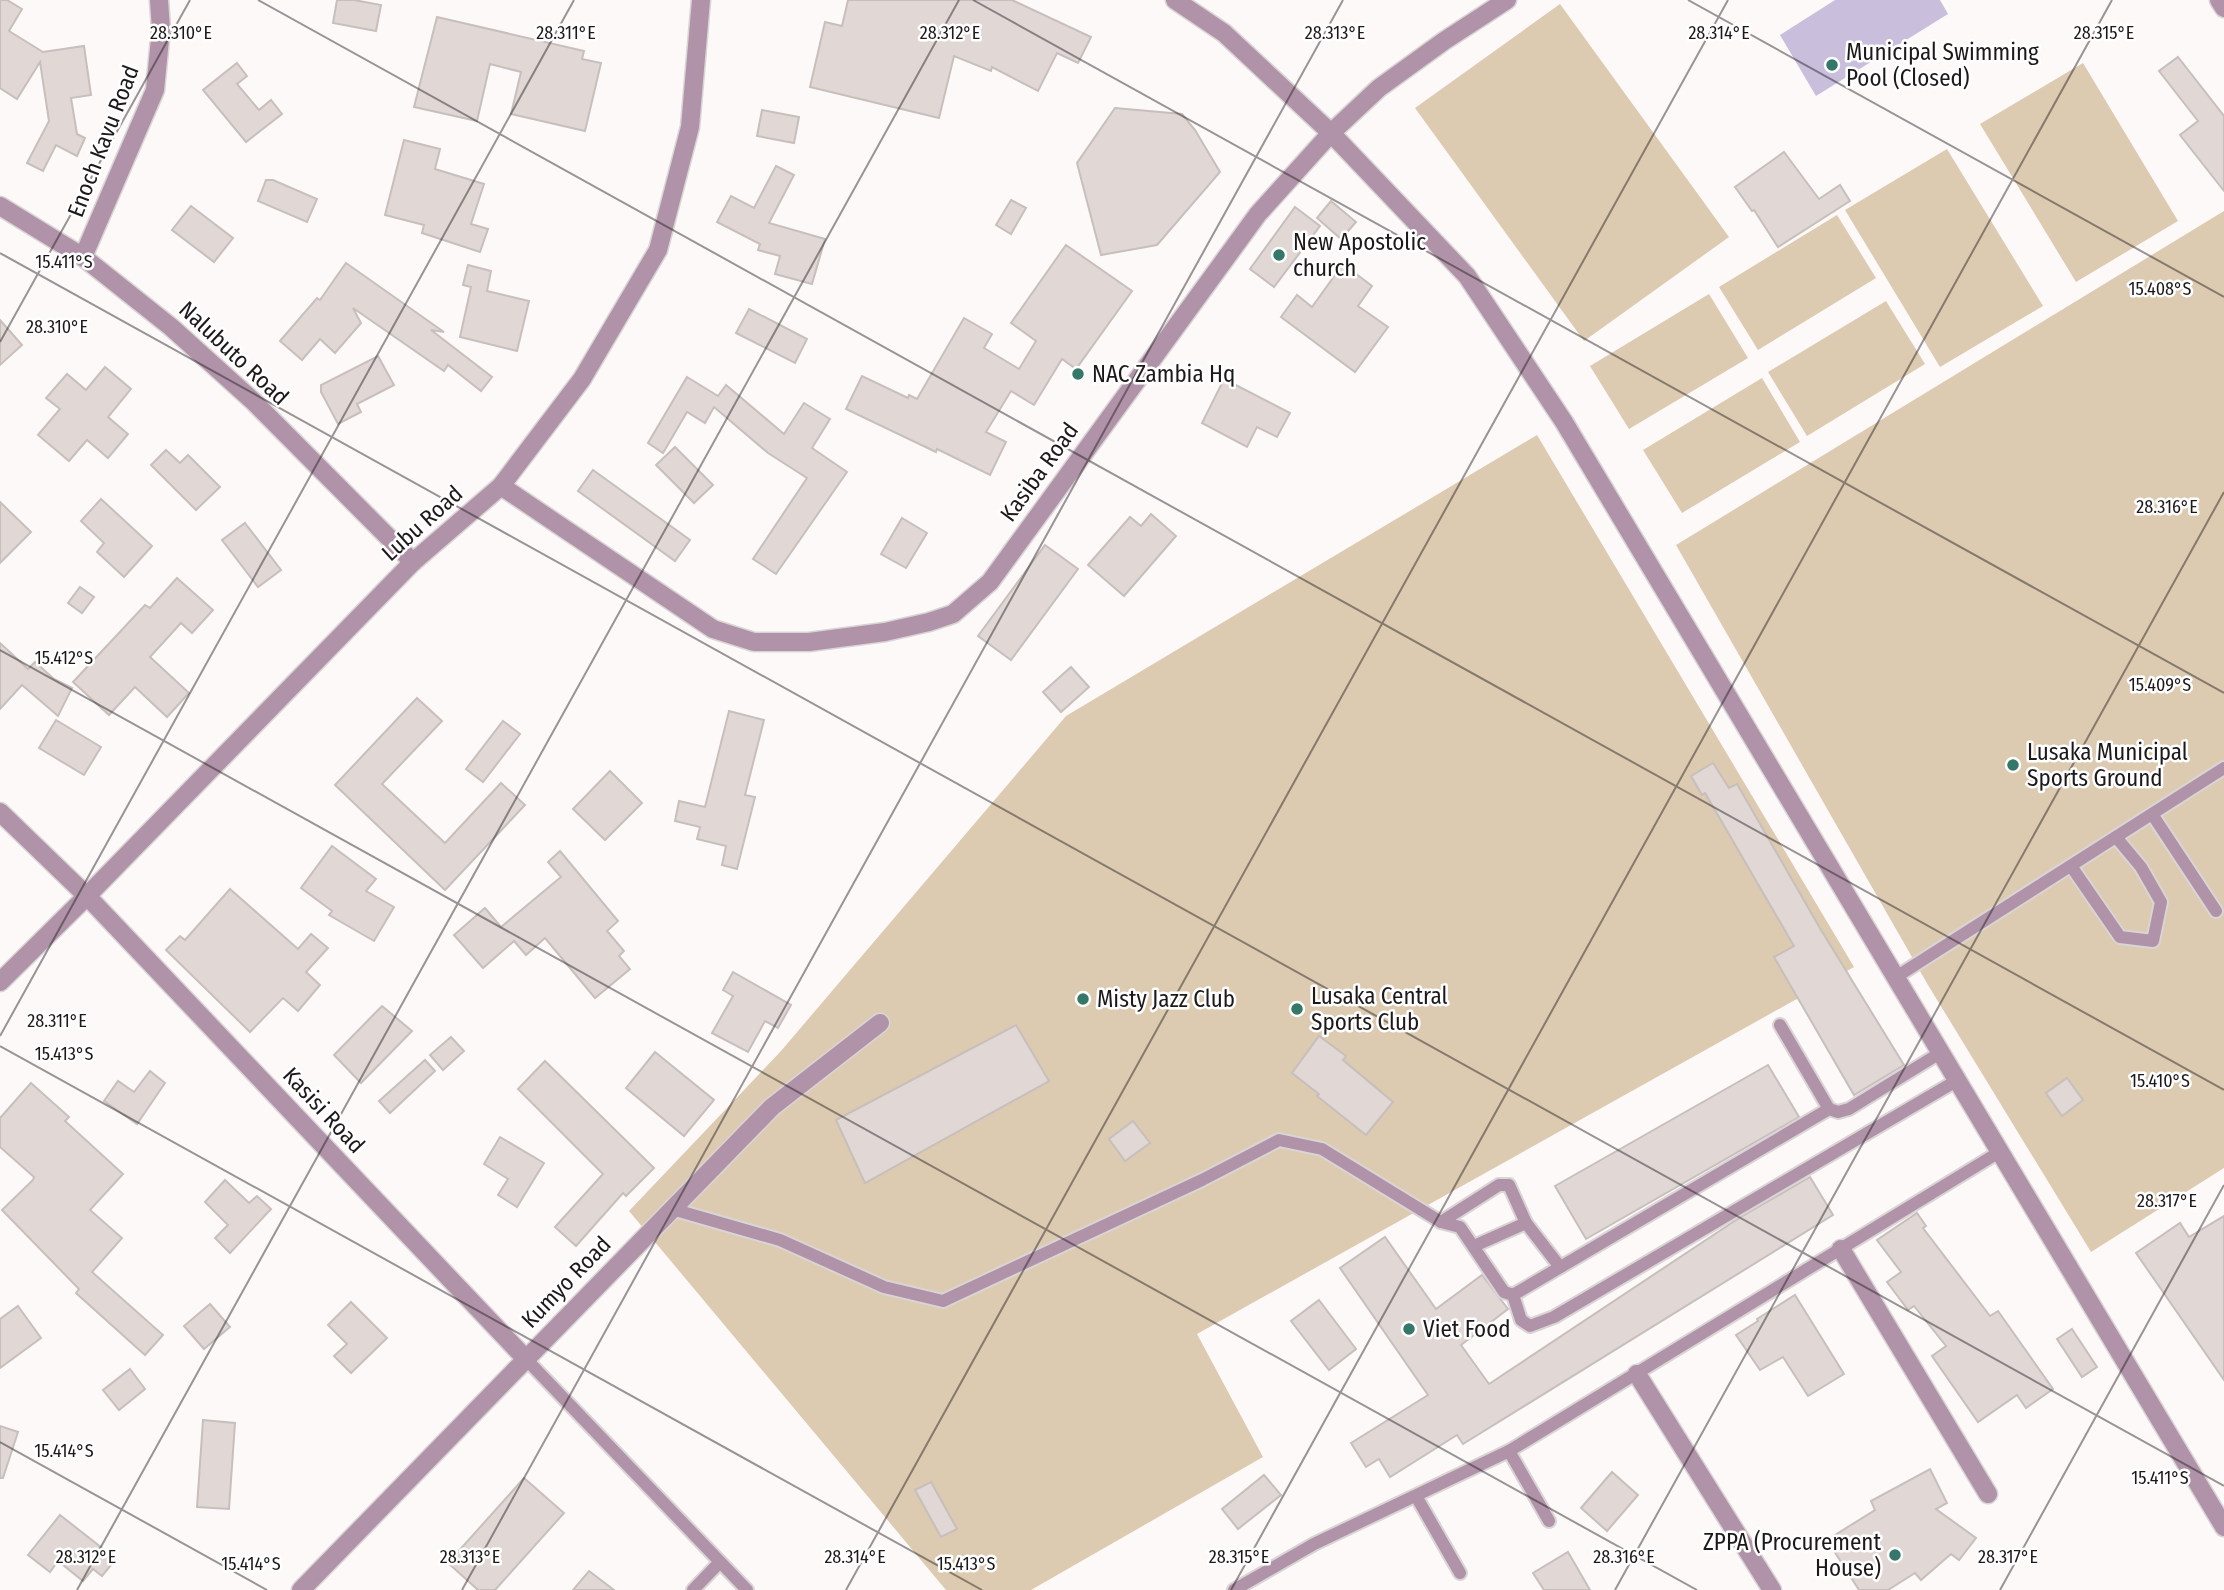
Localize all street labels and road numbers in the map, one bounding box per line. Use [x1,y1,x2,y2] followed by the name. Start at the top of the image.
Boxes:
[61,61,145,221] street label: Enoch Kavu Road
[173,295,295,411] street label: Nalubuto Road
[994,417,1084,527] street label: Kasiba Road
[376,479,468,567] street label: Lubu Road
[277,1061,371,1159] street label: Kasisi Road
[515,1230,617,1334] street label: Kumyo Road

